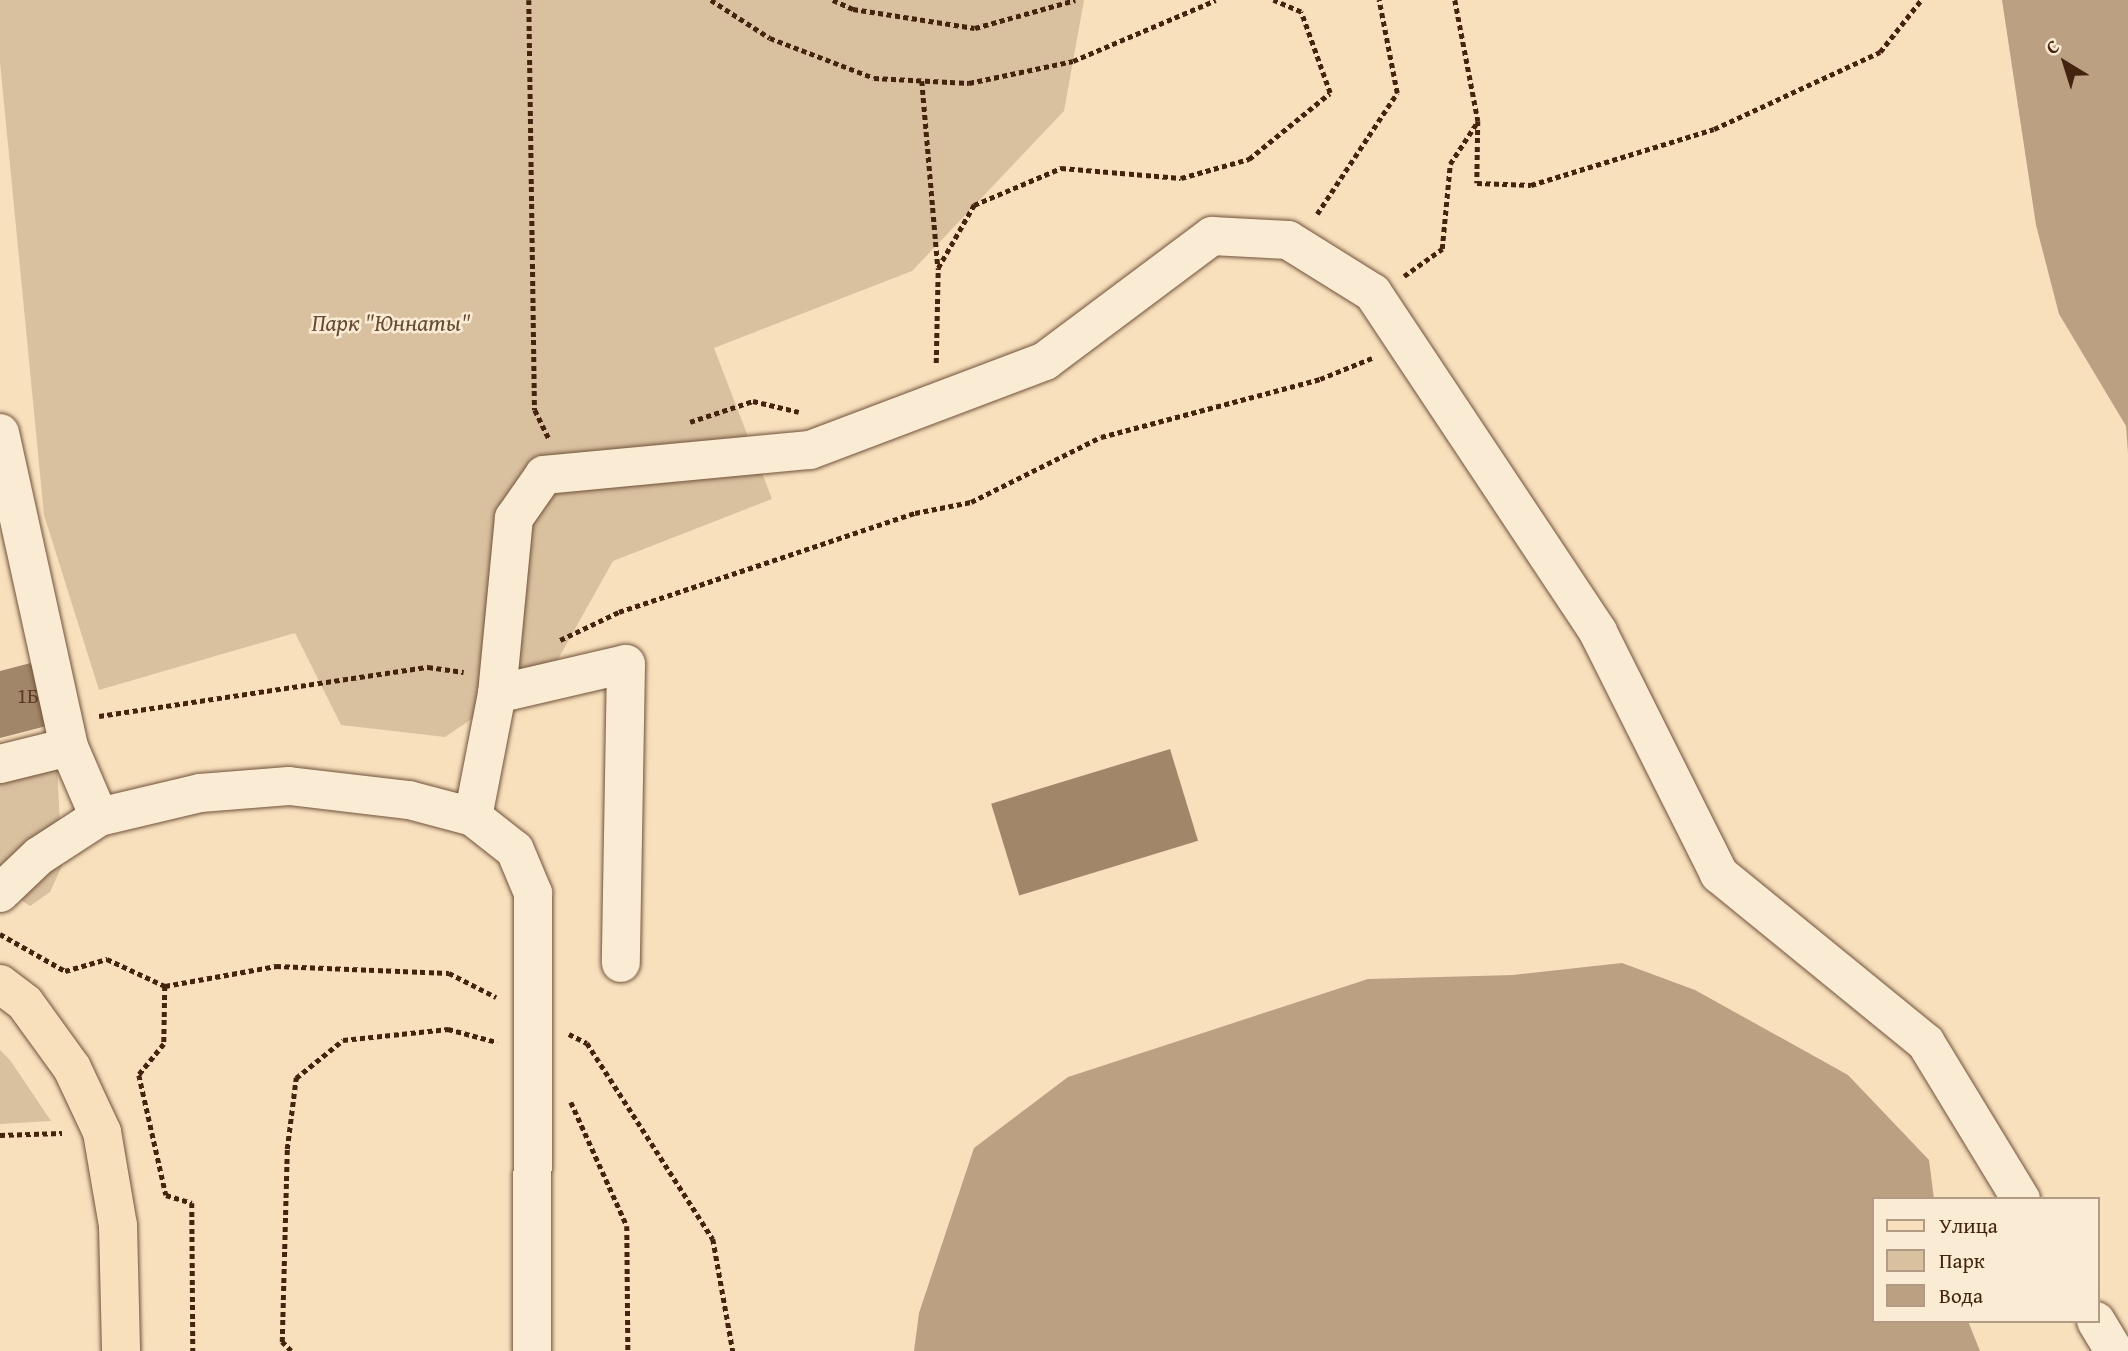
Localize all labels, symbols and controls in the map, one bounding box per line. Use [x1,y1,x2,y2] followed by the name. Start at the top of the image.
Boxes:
[2030,28,2100,98] north arrow
[2039,32,2065,61] text: С
[311,309,471,337] park label: Парк "Юннаты"
[17,683,39,709] house number: 1Б
[1872,1197,2100,1323] legend
[1939,1210,1998,1241] text: Улица
[1939,1245,1985,1276] text: Парк
[1939,1280,1983,1311] text: Вода

